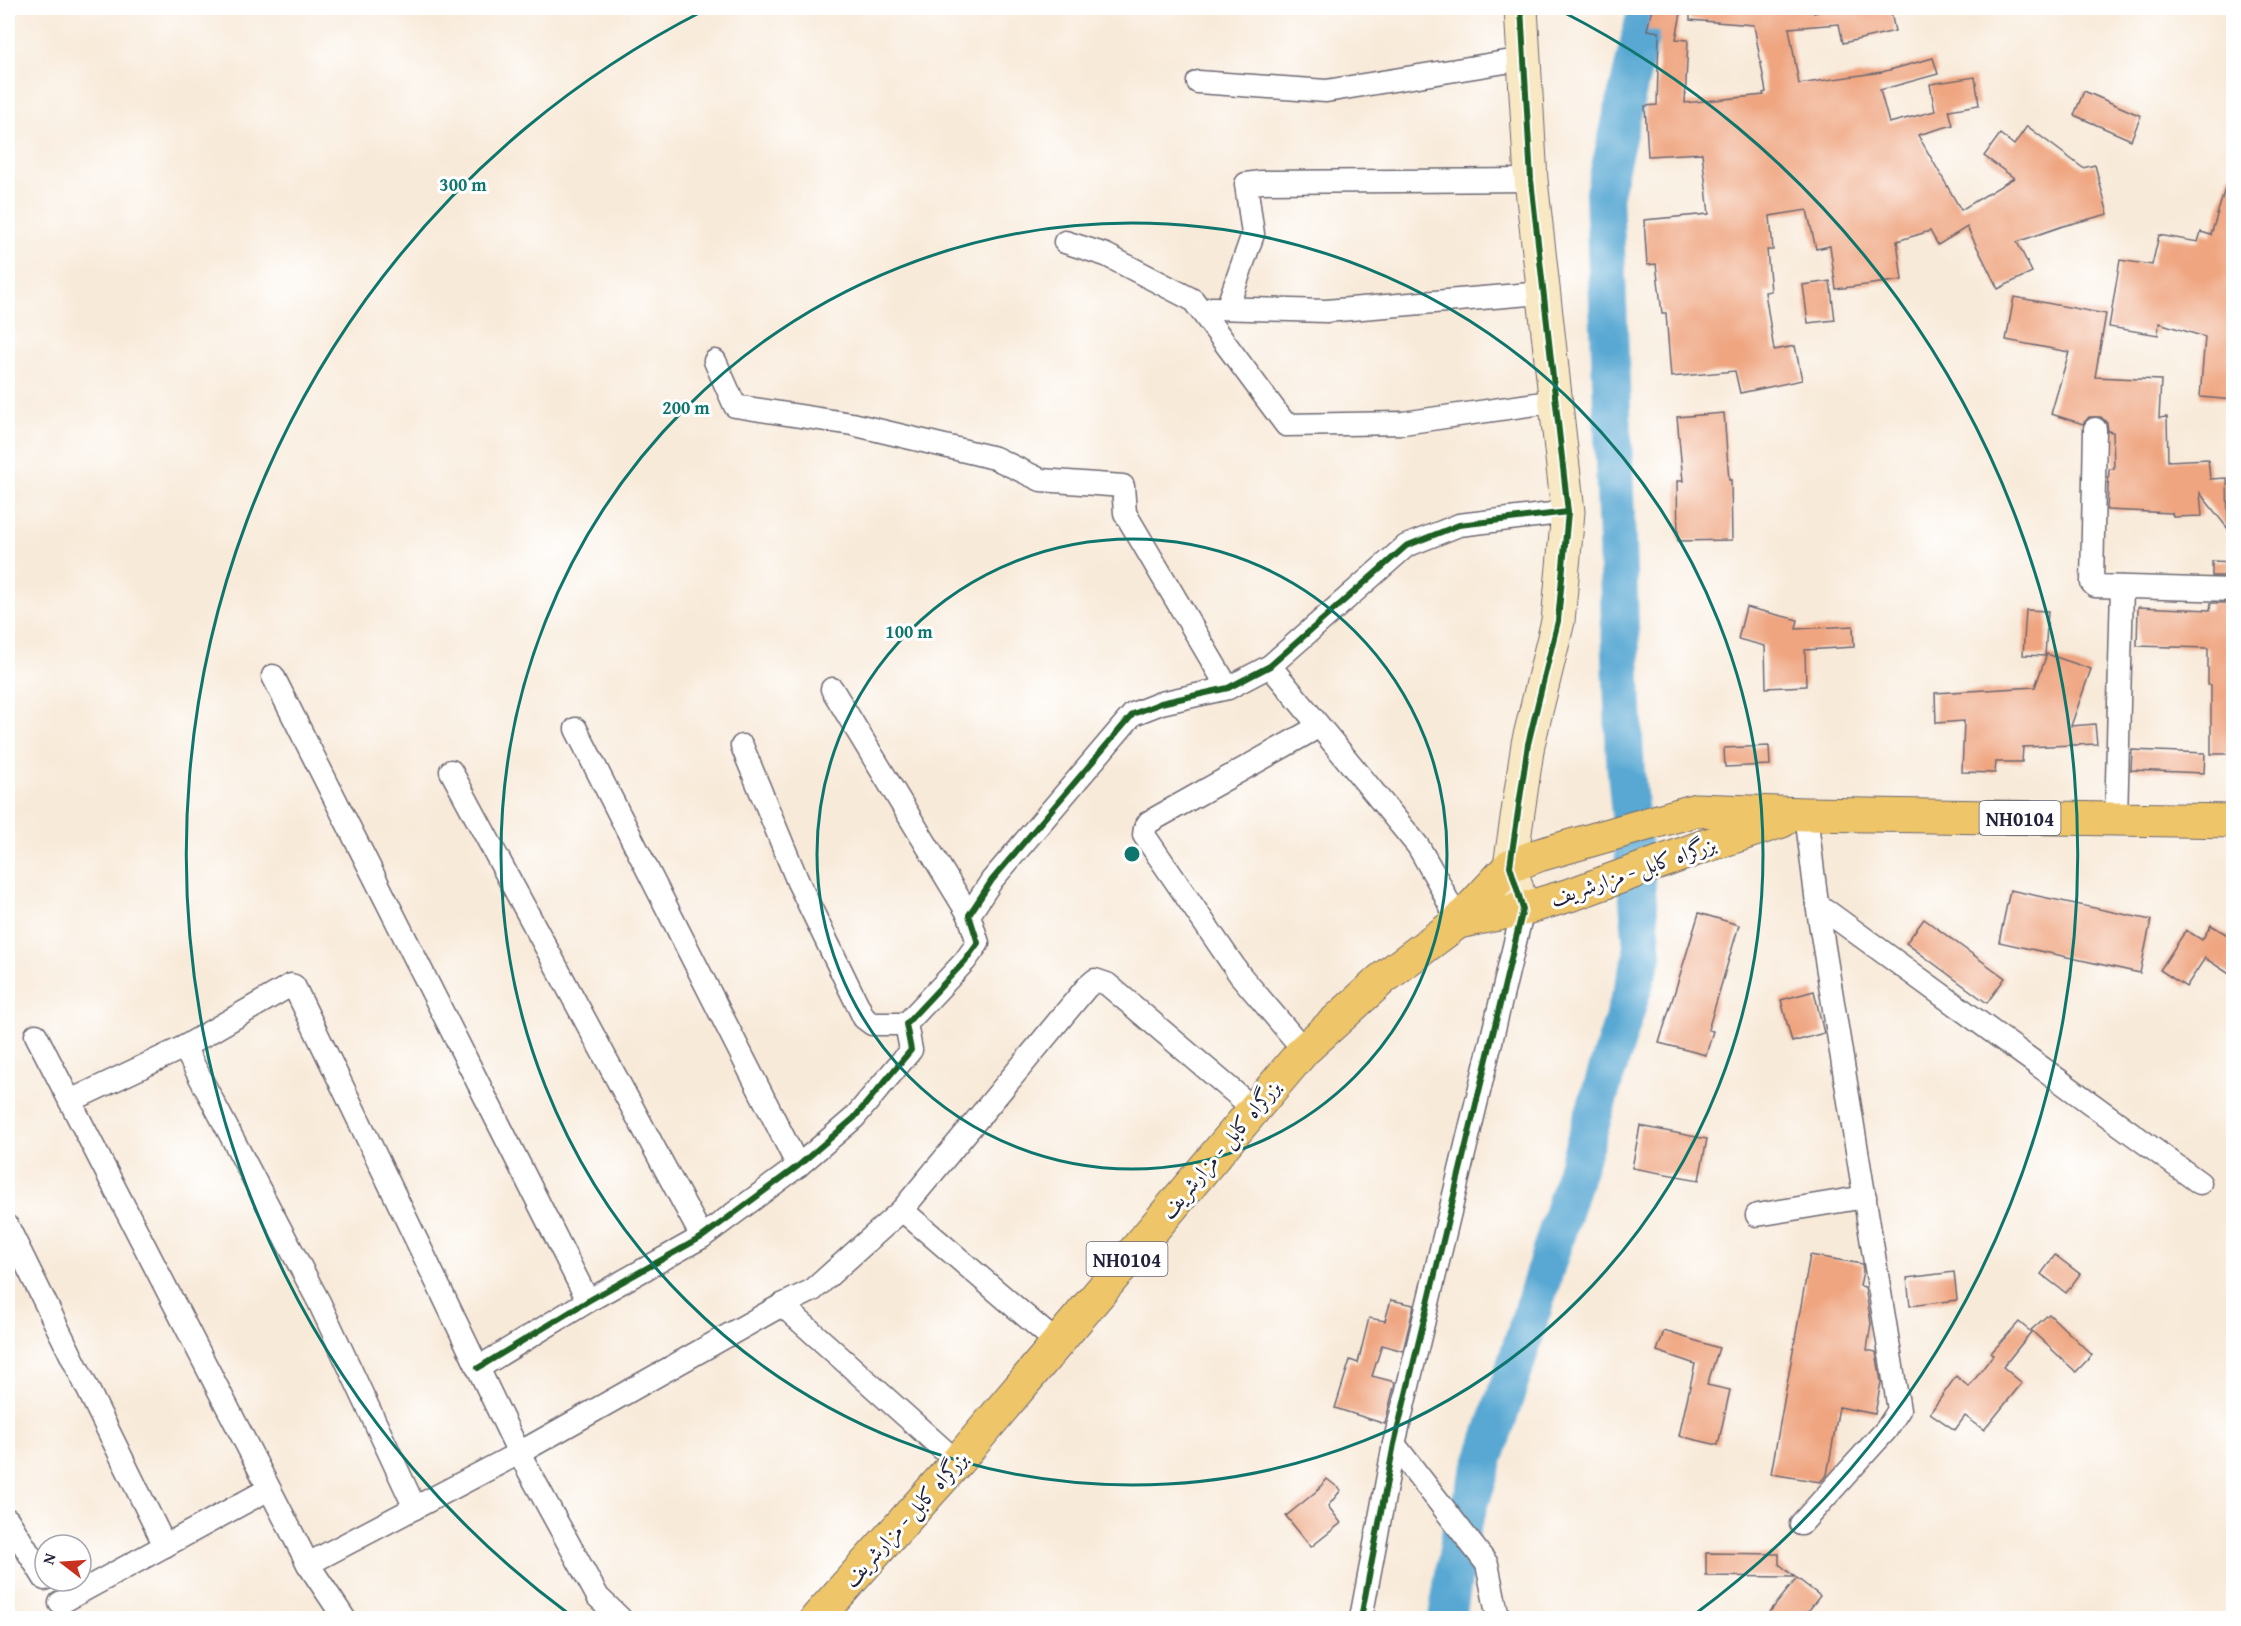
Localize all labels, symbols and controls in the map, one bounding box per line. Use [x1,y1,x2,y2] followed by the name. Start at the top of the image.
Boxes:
[439,171,487,198] text: 300 m
[662,394,710,421] text: 200 m
[885,618,933,645] text: 100 m
[1980,801,2060,835] road number: NH0104
[1546,828,1720,914] street label: بزرگراه کابل - مزارشریف
[1122,844,1142,864] centre of rings
[1152,1072,1288,1225] street label: بزرگراه کابل - مزارشریف
[1086,1242,1168,1276] road number: NH0104
[835,1444,975,1594] street label: بزرگراه کابل - مزارشریف
[33,1533,93,1593] north arrow
[36,1550,62,1567] text: N

